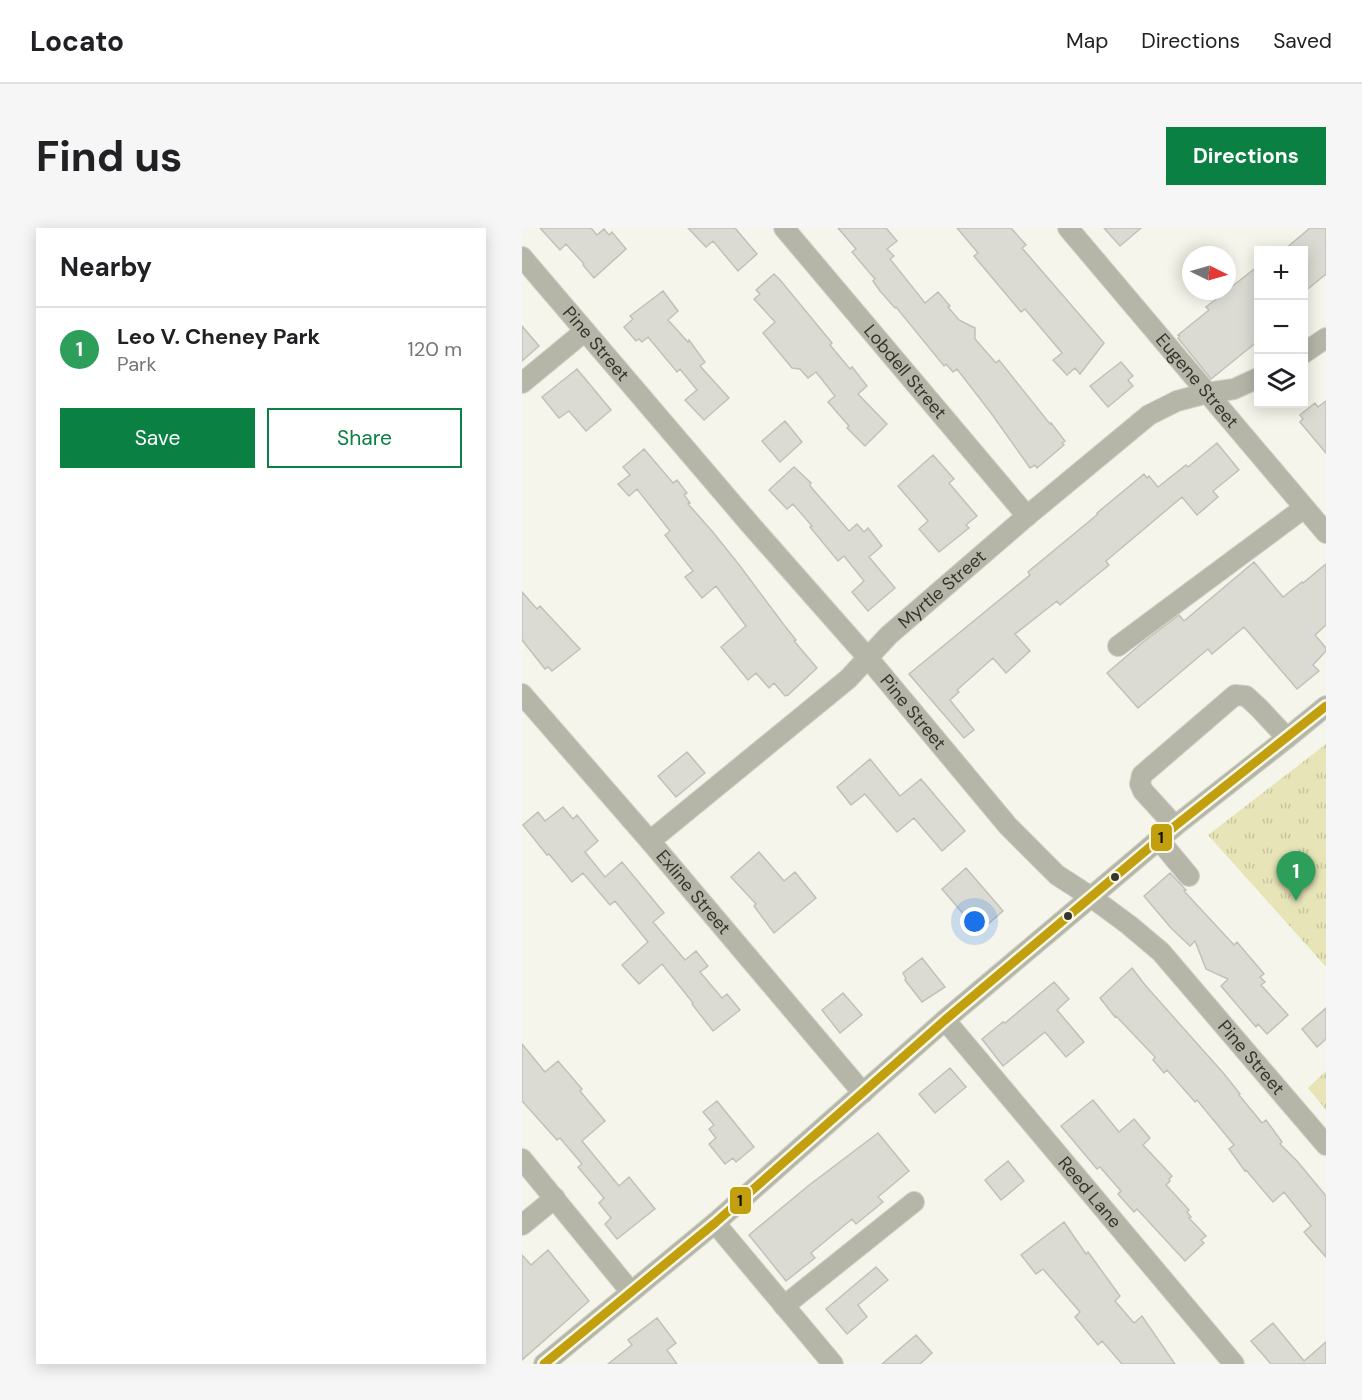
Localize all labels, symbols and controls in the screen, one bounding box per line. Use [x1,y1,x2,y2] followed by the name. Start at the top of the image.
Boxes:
[30,23,124,60] text: Locato
[1066,27,1108,55] text: Map
[1141,27,1240,55] text: Directions
[1273,27,1332,55] text: Saved
[1166,127,1326,185] button: Directions
[36,129,182,184] text: Find us
[1182,246,1236,300] north arrow
[1254,246,1308,408] map controls
[1254,246,1308,300] button: +
[60,250,152,284] text: Nearby
[1254,300,1308,354] button: −
[557,301,635,386] street label: Pine Street
[859,319,952,424] street label: Lobdell Street
[117,322,320,351] text: Leo V. Cheney Park
[1150,328,1244,433] street label: Eugene Street
[76,336,83,362] text: 1
[408,336,462,362] text: 120 m
[117,351,157,377] text: Park
[1254,354,1308,408] button: layers
[60,408,255,468] button: Save
[267,408,462,468] button: Share
[893,545,991,634] street label: Myrtle Street
[875,669,951,755] street label: Pine Street
[1150,823,1173,852] line badge: 1
[1158,827,1164,848] text: 1
[651,845,736,940] street label: Exline Street
[1276,852,1316,901] pin: 1
[1109,871,1121,883] unlabelled marker
[960,907,989,936] your location
[1062,910,1074,922] unlabelled marker
[1212,1015,1290,1100] street label: Pine Street
[1053,1151,1127,1233] street label: Reed Lane
[729,1186,752,1215] line badge: 1
[737,1190,743,1211] text: 1

